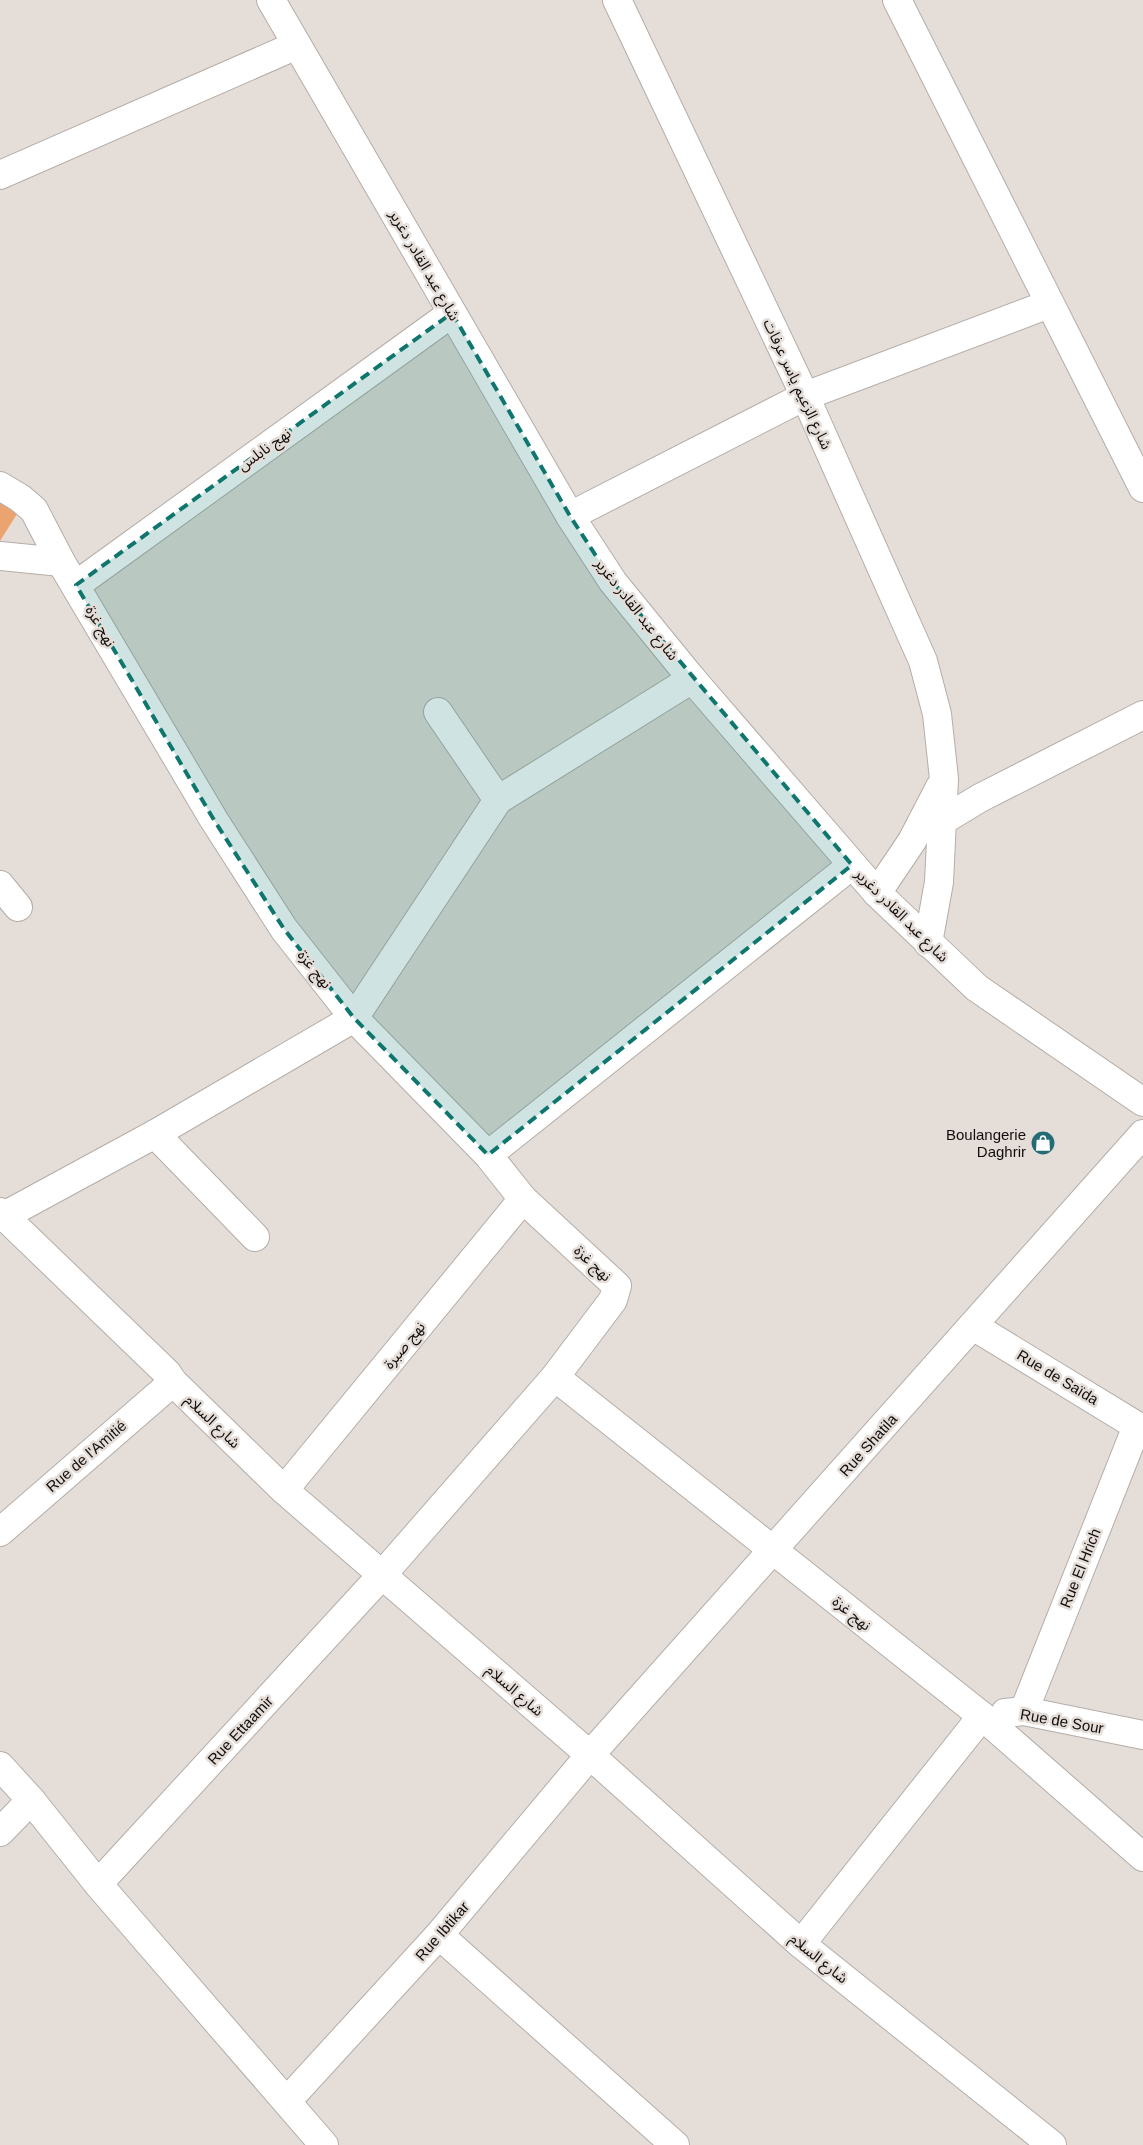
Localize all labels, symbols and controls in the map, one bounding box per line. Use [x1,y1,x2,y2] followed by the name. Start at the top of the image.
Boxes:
[382,206,464,326] street label: شارع عبد القادر دغرير
[757,316,836,454] street label: شارع الزعيم ياسر عرفات
[234,424,296,477] street label: نهج نابلس
[588,554,682,666] street label: شارع عبد القادر دغرير
[79,602,119,652] street label: نهج غزة
[848,864,952,968] street label: شارع عبد القادر دغرير
[291,946,336,994] street label: نهج غزة
[946,1126,1026,1160] place label: Boulangerie Daghrir
[1030,1130,1056,1156] shop icon: Boulangerie Daghrir
[568,1242,615,1287] street label: نهج غزة
[380,1318,431,1374] street label: نهج صبرة
[1014,1346,1102,1408] street label: Rue de Saïda
[179,1391,244,1454] street label: شارع السلام
[836,1410,901,1480] street label: Rue Shatila
[43,1417,129,1495] street label: Rue de l'Amitié
[1056,1526,1104,1610] street label: Rue El Hrich
[827,1592,875,1637] street label: نهج غزة
[480,1661,547,1723] street label: شارع السلام
[204,1692,276,1768] street label: Rue Ettaamir
[1019,1705,1105,1737] street label: Rue de Sour
[412,1898,472,1964] street label: Rue Ibtikar
[784,1929,852,1990] street label: شارع السلام

